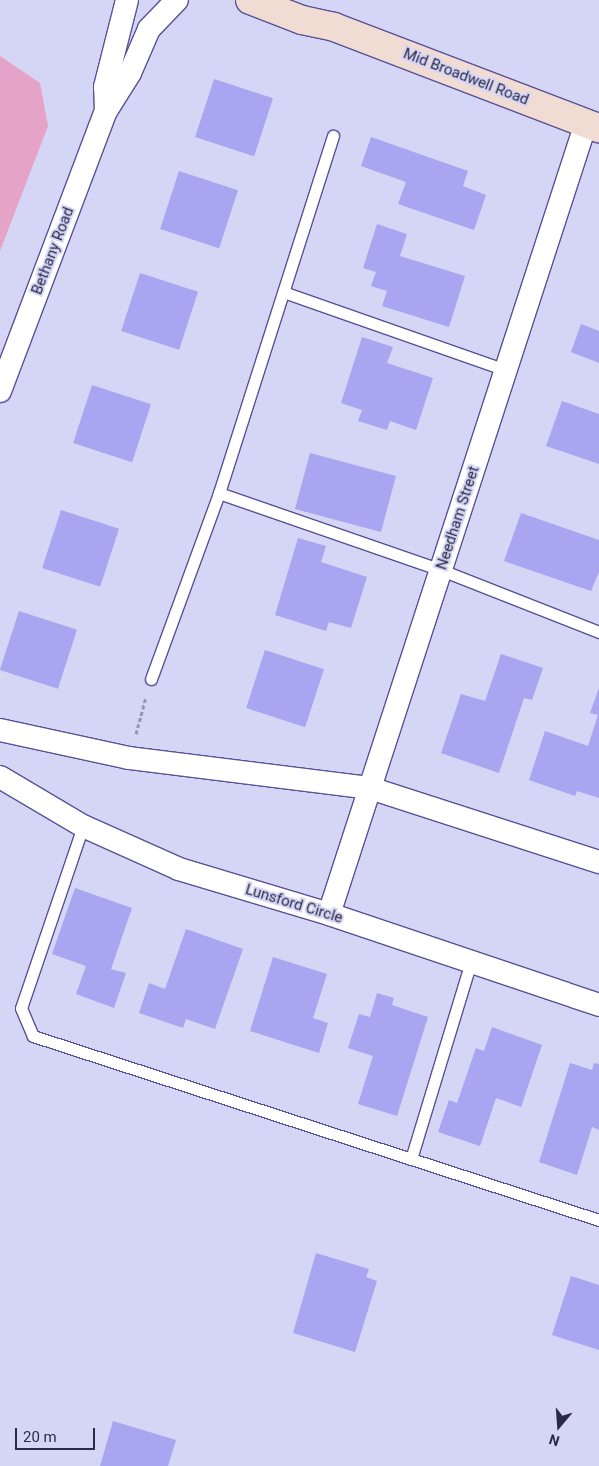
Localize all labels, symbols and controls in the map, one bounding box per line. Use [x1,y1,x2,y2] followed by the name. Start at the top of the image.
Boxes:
[401,45,531,109] street label: Mid Broadwell Road
[28,205,78,297] street label: Bethany Road
[433,464,483,572] street label: Needham Street
[243,881,345,927] street label: Lunsford Circle
[534,1401,584,1451] north arrow
[18,1418,98,1450] scale bar
[23,1428,57,1446] text: 20 m
[547,1431,562,1449] text: N

